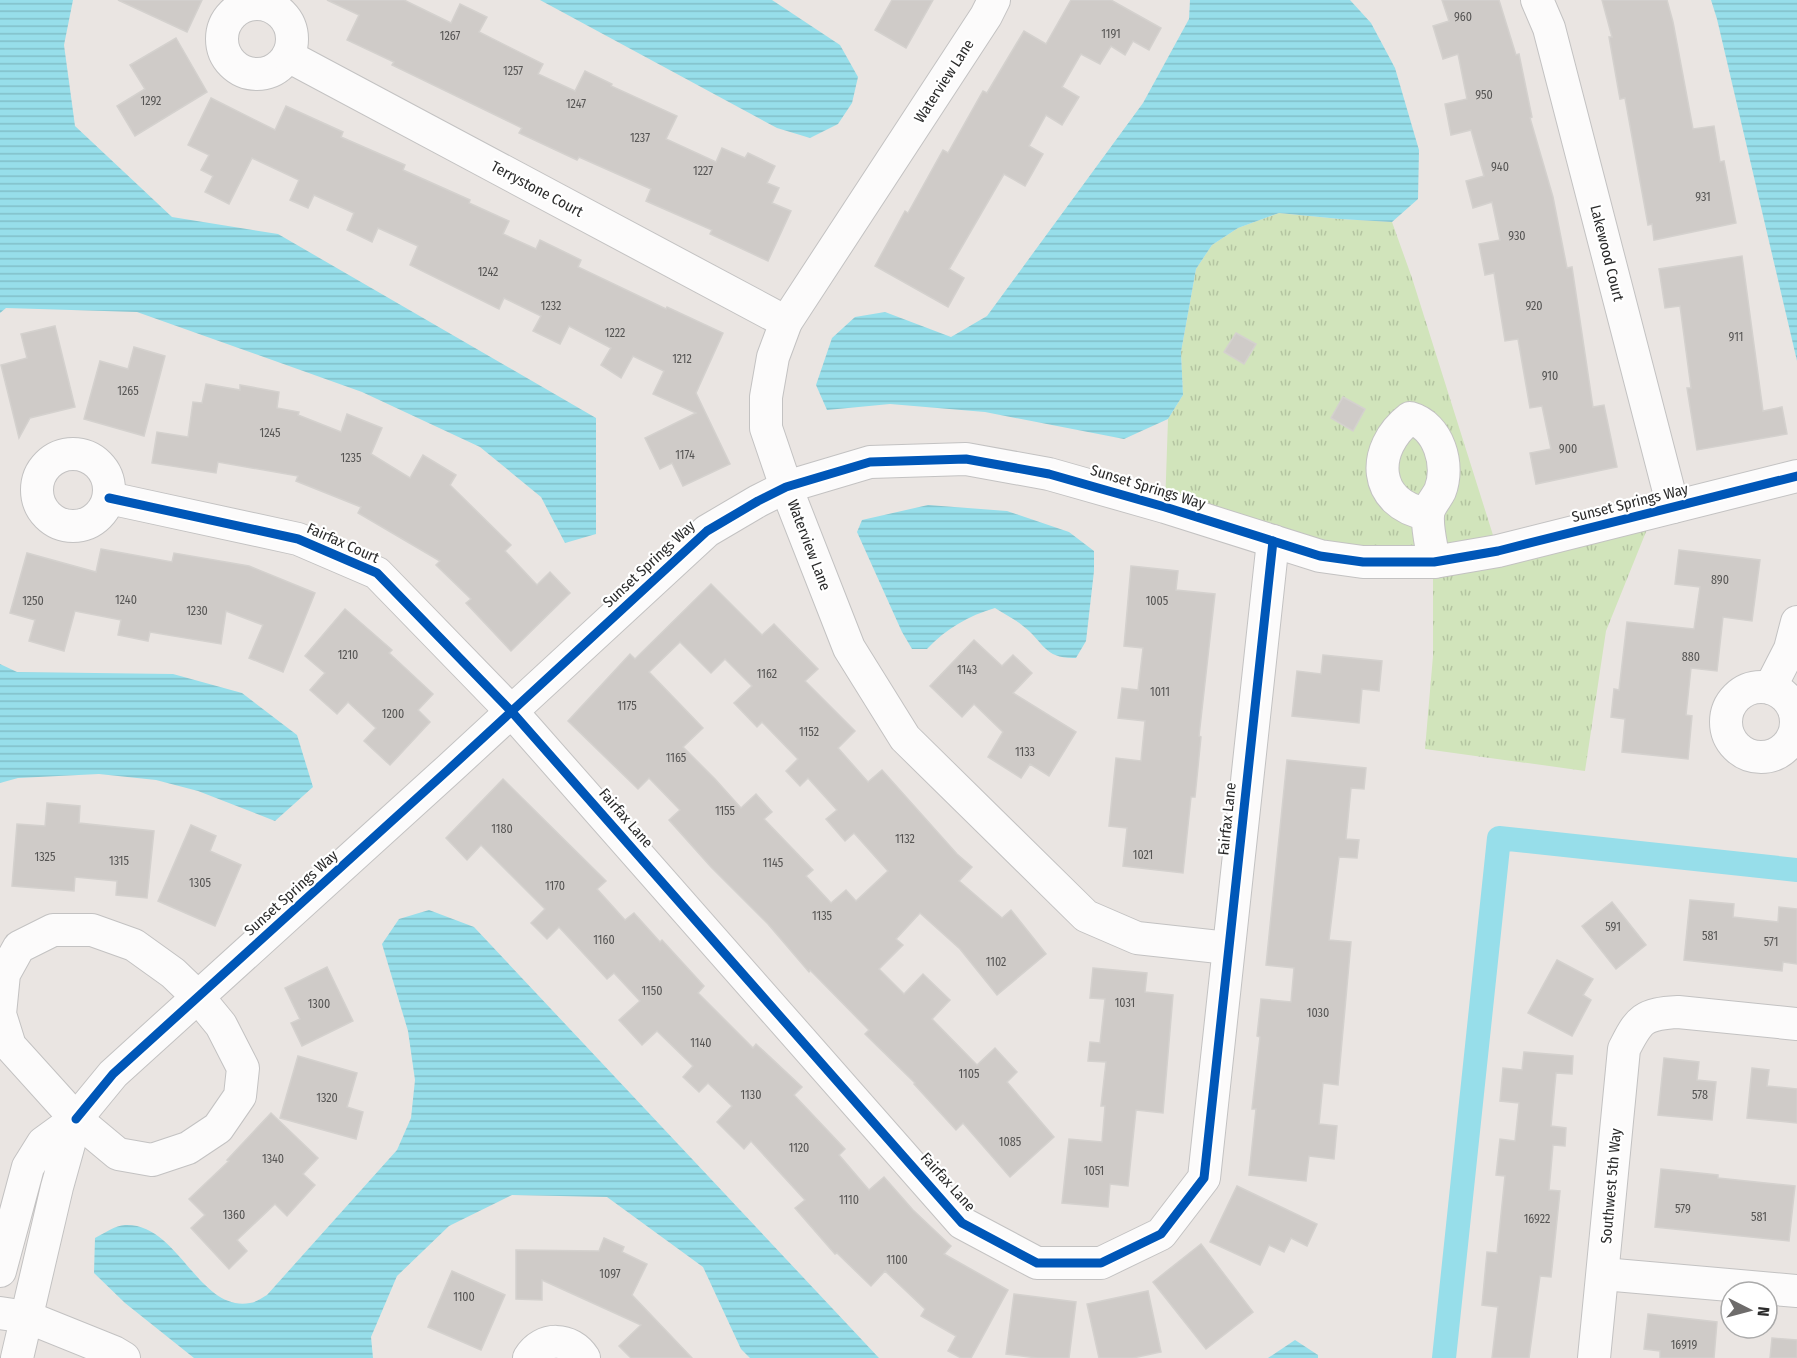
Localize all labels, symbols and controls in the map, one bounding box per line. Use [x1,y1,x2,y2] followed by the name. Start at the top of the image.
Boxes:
[1454,10,1472,24] house number: 960
[1101,27,1121,41] house number: 1191
[440,29,460,43] house number: 1267
[910,36,978,126] street label: Waterview Lane
[503,64,523,78] house number: 1257
[1475,88,1493,102] house number: 950
[141,94,161,108] house number: 1292
[566,97,586,111] house number: 1247
[630,131,650,145] house number: 1237
[488,157,586,221] street label: Terrystone Court
[1491,160,1509,174] house number: 940
[693,164,713,178] house number: 1227
[1695,190,1711,204] house number: 931
[1586,203,1628,303] street label: Lakewood Court
[1508,229,1526,243] house number: 930
[478,265,498,279] house number: 1242
[541,299,561,313] house number: 1232
[1525,299,1543,313] house number: 920
[605,326,625,340] house number: 1222
[1729,330,1743,344] house number: 911
[672,352,692,366] house number: 1212
[1542,369,1558,383] house number: 910
[117,384,139,398] house number: 1265
[260,426,281,440] house number: 1245
[1559,442,1577,456] house number: 900
[675,448,695,462] house number: 1174
[341,451,362,465] house number: 1235
[1088,461,1208,513] street label: Sunset Springs Way
[1570,480,1690,526] street label: Sunset Springs Way
[783,497,835,593] street label: Waterview Lane
[599,517,699,611] street label: Sunset Springs Way
[304,519,382,567] street label: Fairfax Court
[1711,573,1729,587] house number: 890
[115,593,137,607] house number: 1240
[22,594,44,608] house number: 1250
[1146,594,1169,608] house number: 1005
[186,604,208,618] house number: 1230
[338,648,358,662] house number: 1210
[1682,650,1700,664] house number: 880
[957,663,977,677] house number: 1143
[757,667,777,681] house number: 1162
[1150,685,1170,699] house number: 1011
[617,699,637,713] house number: 1175
[382,707,404,721] house number: 1200
[799,725,819,739] house number: 1152
[1015,745,1035,759] house number: 1133
[666,751,687,765] house number: 1165
[1214,782,1240,856] street label: Fairfax Lane
[595,785,657,851] street label: Fairfax Lane
[715,804,736,818] house number: 1155
[491,822,513,836] house number: 1180
[895,832,915,846] house number: 1132
[241,846,342,940] street label: Sunset Springs Way
[1133,848,1153,862] house number: 1021
[35,850,56,864] house number: 1325
[109,854,129,868] house number: 1315
[763,856,784,870] house number: 1145
[189,876,211,890] house number: 1305
[545,879,565,893] house number: 1170
[812,909,833,923] house number: 1135
[1605,920,1621,934] house number: 591
[1702,929,1718,943] house number: 581
[593,933,615,947] house number: 1160
[1764,935,1778,949] house number: 571
[986,955,1006,969] house number: 1102
[642,984,662,998] house number: 1150
[1115,996,1135,1010] house number: 1031
[308,997,330,1011] house number: 1300
[1307,1006,1329,1020] house number: 1030
[690,1036,712,1050] house number: 1140
[959,1067,980,1081] house number: 1105
[741,1088,761,1102] house number: 1130
[1692,1088,1708,1102] house number: 578
[316,1091,338,1105] house number: 1320
[1597,1127,1625,1244] street label: Southwest 5th Way
[999,1135,1022,1149] house number: 1085
[789,1141,809,1155] house number: 1120
[917,1149,979,1215] street label: Fairfax Lane
[262,1152,284,1166] house number: 1340
[1084,1164,1104,1178] house number: 1051
[839,1193,859,1207] house number: 1110
[1675,1202,1691,1216] house number: 579
[223,1208,245,1222] house number: 1360
[1751,1210,1767,1224] house number: 581
[1524,1212,1550,1226] house number: 16922
[886,1253,908,1267] house number: 1100
[599,1267,621,1281] house number: 1097
[1719,1280,1779,1340] north arrow
[453,1290,475,1304] house number: 1100
[1753,1306,1773,1317] text: N
[1671,1338,1697,1352] house number: 16919

